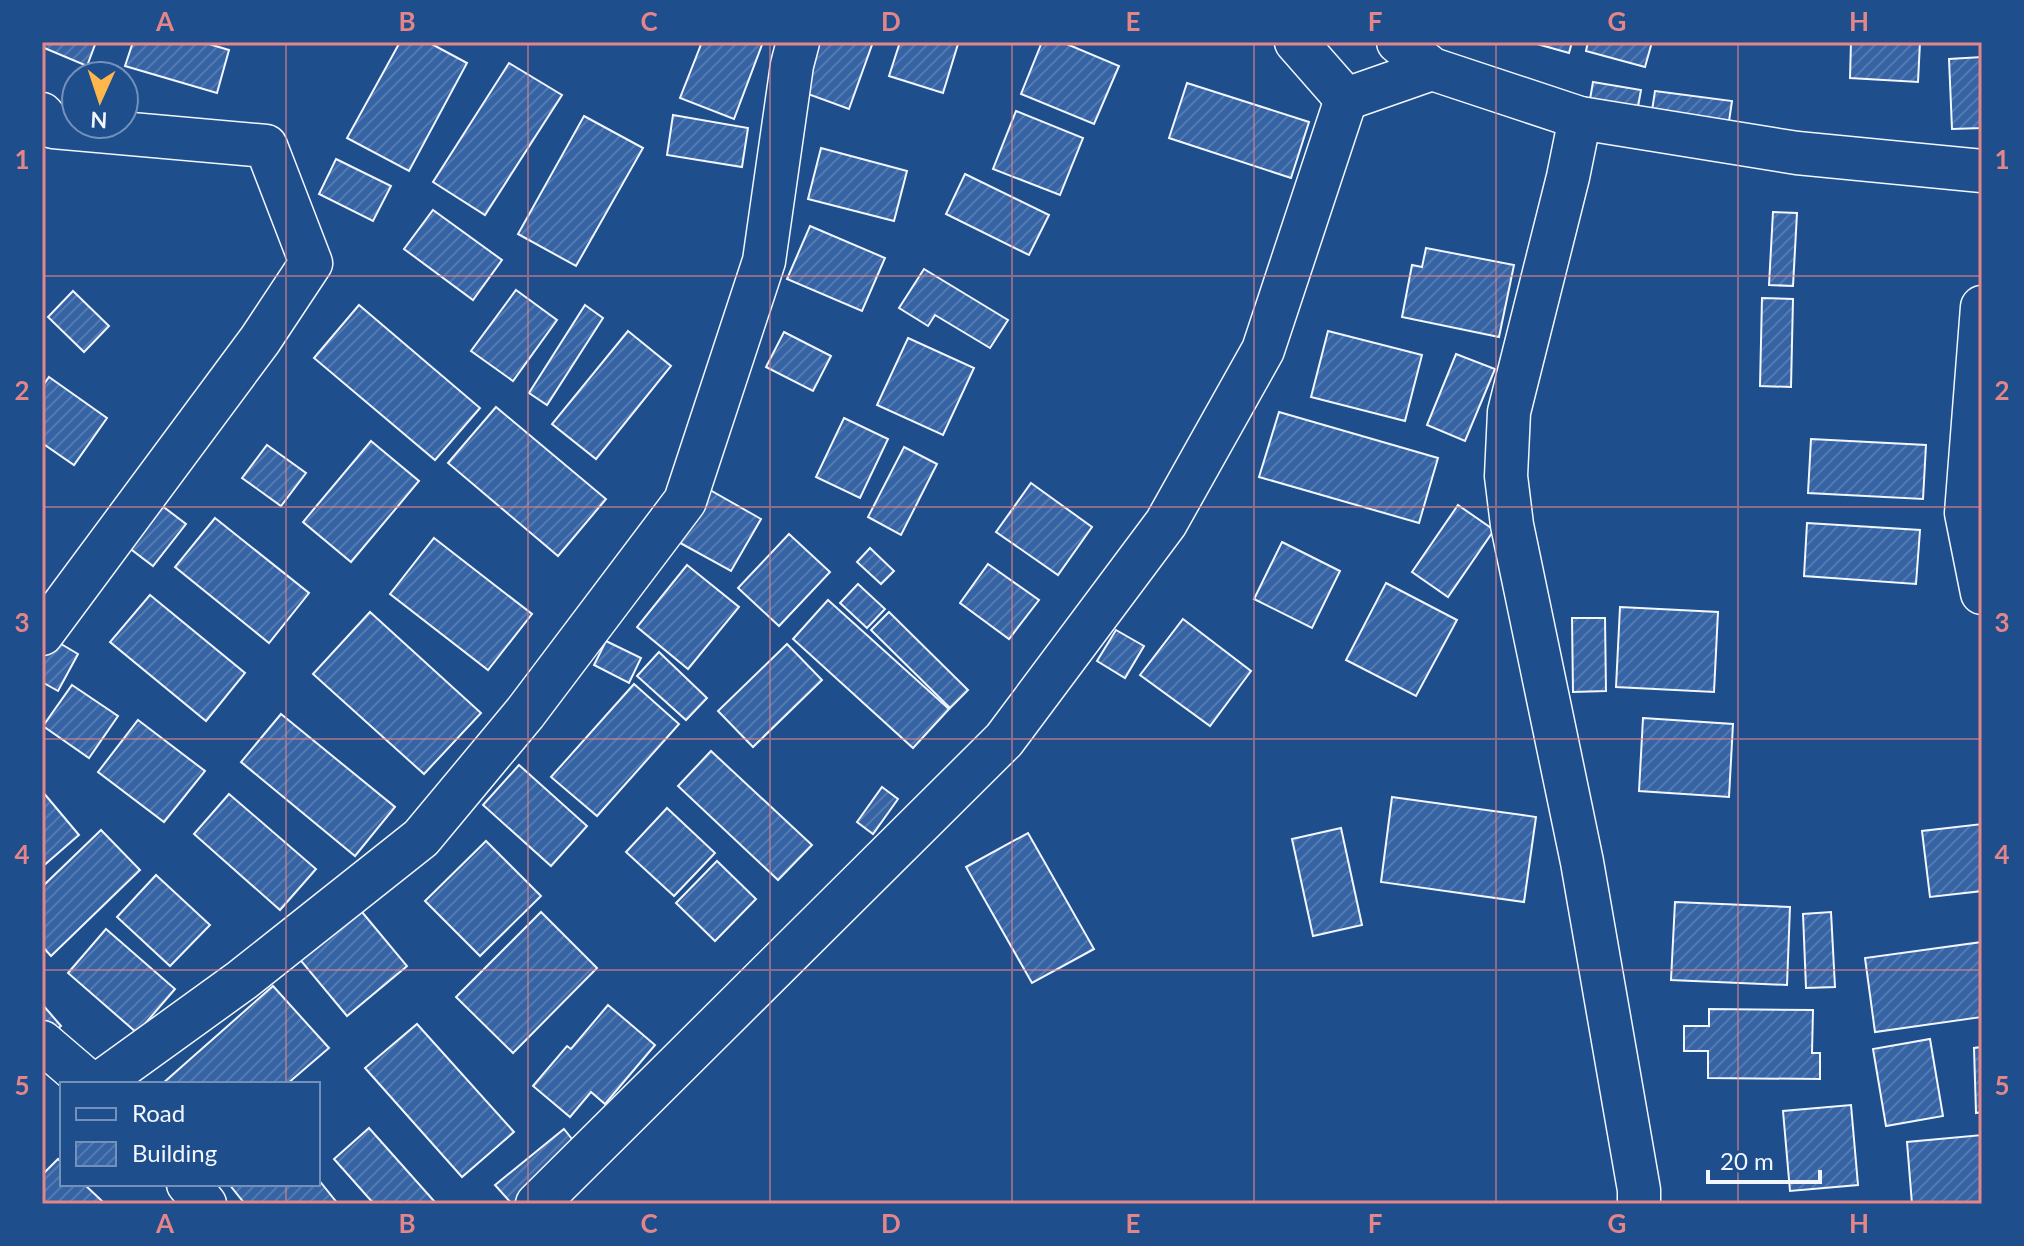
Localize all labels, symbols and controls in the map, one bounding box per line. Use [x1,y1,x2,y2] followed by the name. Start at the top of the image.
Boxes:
[155,5,175,37] text: A
[398,5,416,37] text: B
[640,5,658,37] text: C
[881,5,901,37] text: D
[1126,5,1140,37] text: E
[1368,5,1382,37] text: F
[1608,5,1626,37] text: G
[1849,5,1869,37] text: H
[60,60,140,140] north arrow
[90,107,108,134] text: N
[14,143,30,175] text: 1
[1994,143,2010,175] text: 1
[14,374,30,406] text: 2
[1994,374,2010,406] text: 2
[14,606,30,638] text: 3
[1994,606,2010,638] text: 3
[14,838,30,870] text: 4
[1994,838,2010,870] text: 4
[14,1069,30,1101] text: 5
[1994,1069,2010,1101] text: 5
[60,1082,320,1186] legend
[132,1098,185,1127] text: Road
[1708,1134,1820,1184] scale bar
[132,1138,217,1167] text: Building
[1720,1146,1774,1175] text: 20 m
[155,1207,175,1239] text: A
[398,1207,416,1239] text: B
[640,1207,658,1239] text: C
[881,1207,901,1239] text: D
[1126,1207,1140,1239] text: E
[1368,1207,1382,1239] text: F
[1608,1207,1626,1239] text: G
[1849,1207,1869,1239] text: H

